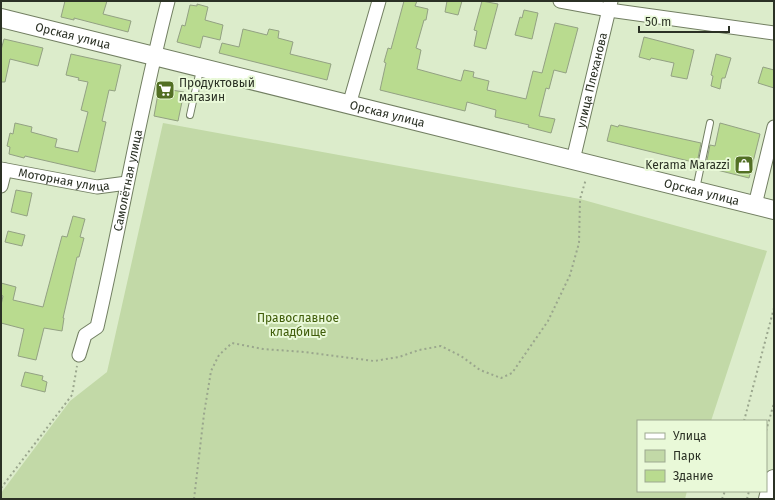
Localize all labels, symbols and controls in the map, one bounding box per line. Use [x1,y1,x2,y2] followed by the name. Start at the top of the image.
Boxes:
[639,8,729,34] scale bar
[645,15,671,29] text: 50 m
[34,20,112,52] street label: Орская улица
[574,31,610,129] street label: улица Плеханова
[179,76,255,104] place label: Продуктовый магазин
[154,79,176,101] supermarket icon: Продуктовый магазин
[348,98,426,130] street label: Орская улица
[111,128,145,233] street label: Самолётная улица
[733,154,755,176] shop icon: Kerama Marazzi
[645,158,730,172] place label: Kerama Marazzi
[17,165,110,194] street label: Моторная улица
[663,176,741,208] street label: Орская улица
[257,311,339,339] park label: Православное кладбище
[637,420,767,492] legend
[673,429,707,443] text: Улица
[673,449,702,463] text: Парк
[673,469,713,483] text: Здание

